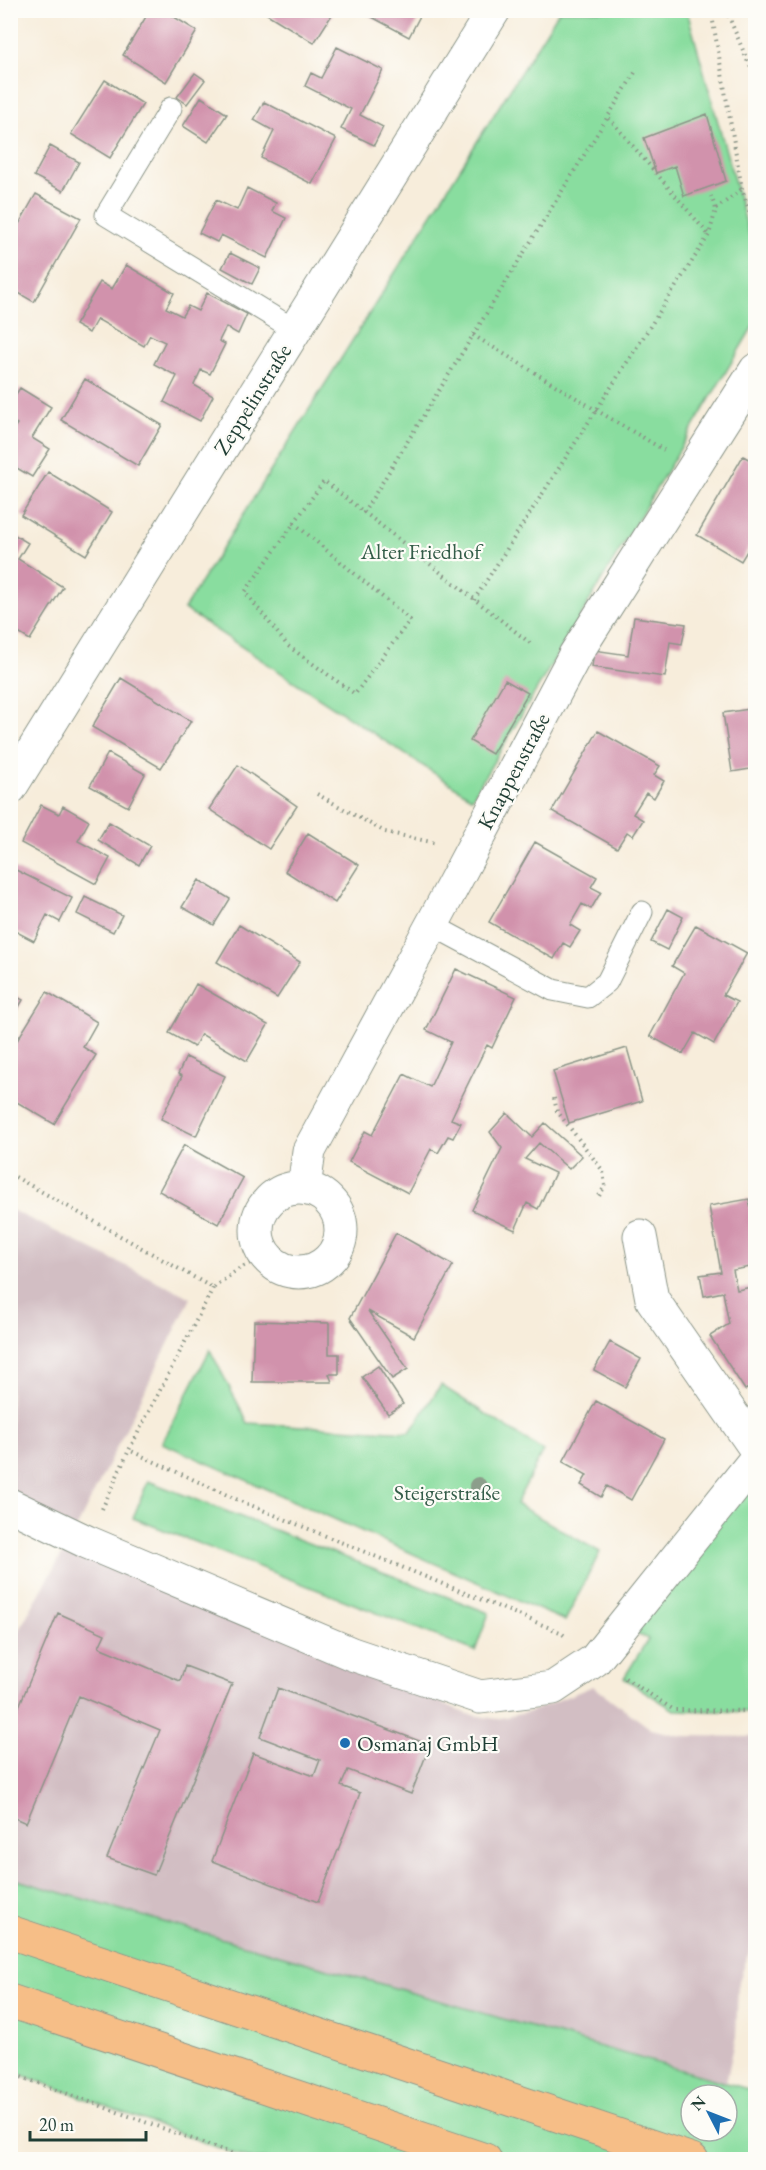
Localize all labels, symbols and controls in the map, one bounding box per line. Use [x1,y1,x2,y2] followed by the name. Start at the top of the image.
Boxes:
[207,338,298,460] street label: Zeppelinstraße
[360,537,484,566] park label: Alter Friedhof
[471,707,557,835] street label: Knappenstraße
[394,1478,501,1507] park label: Steigerstraße
[357,1729,499,1758] place label: Osmanaj GmbH
[338,1736,352,1750] marker: Osmanaj GmbH
[679,2083,739,2143] north arrow
[686,2091,710,2115] text: N
[30,2104,146,2142] scale bar
[39,2113,74,2136] text: 20 m

